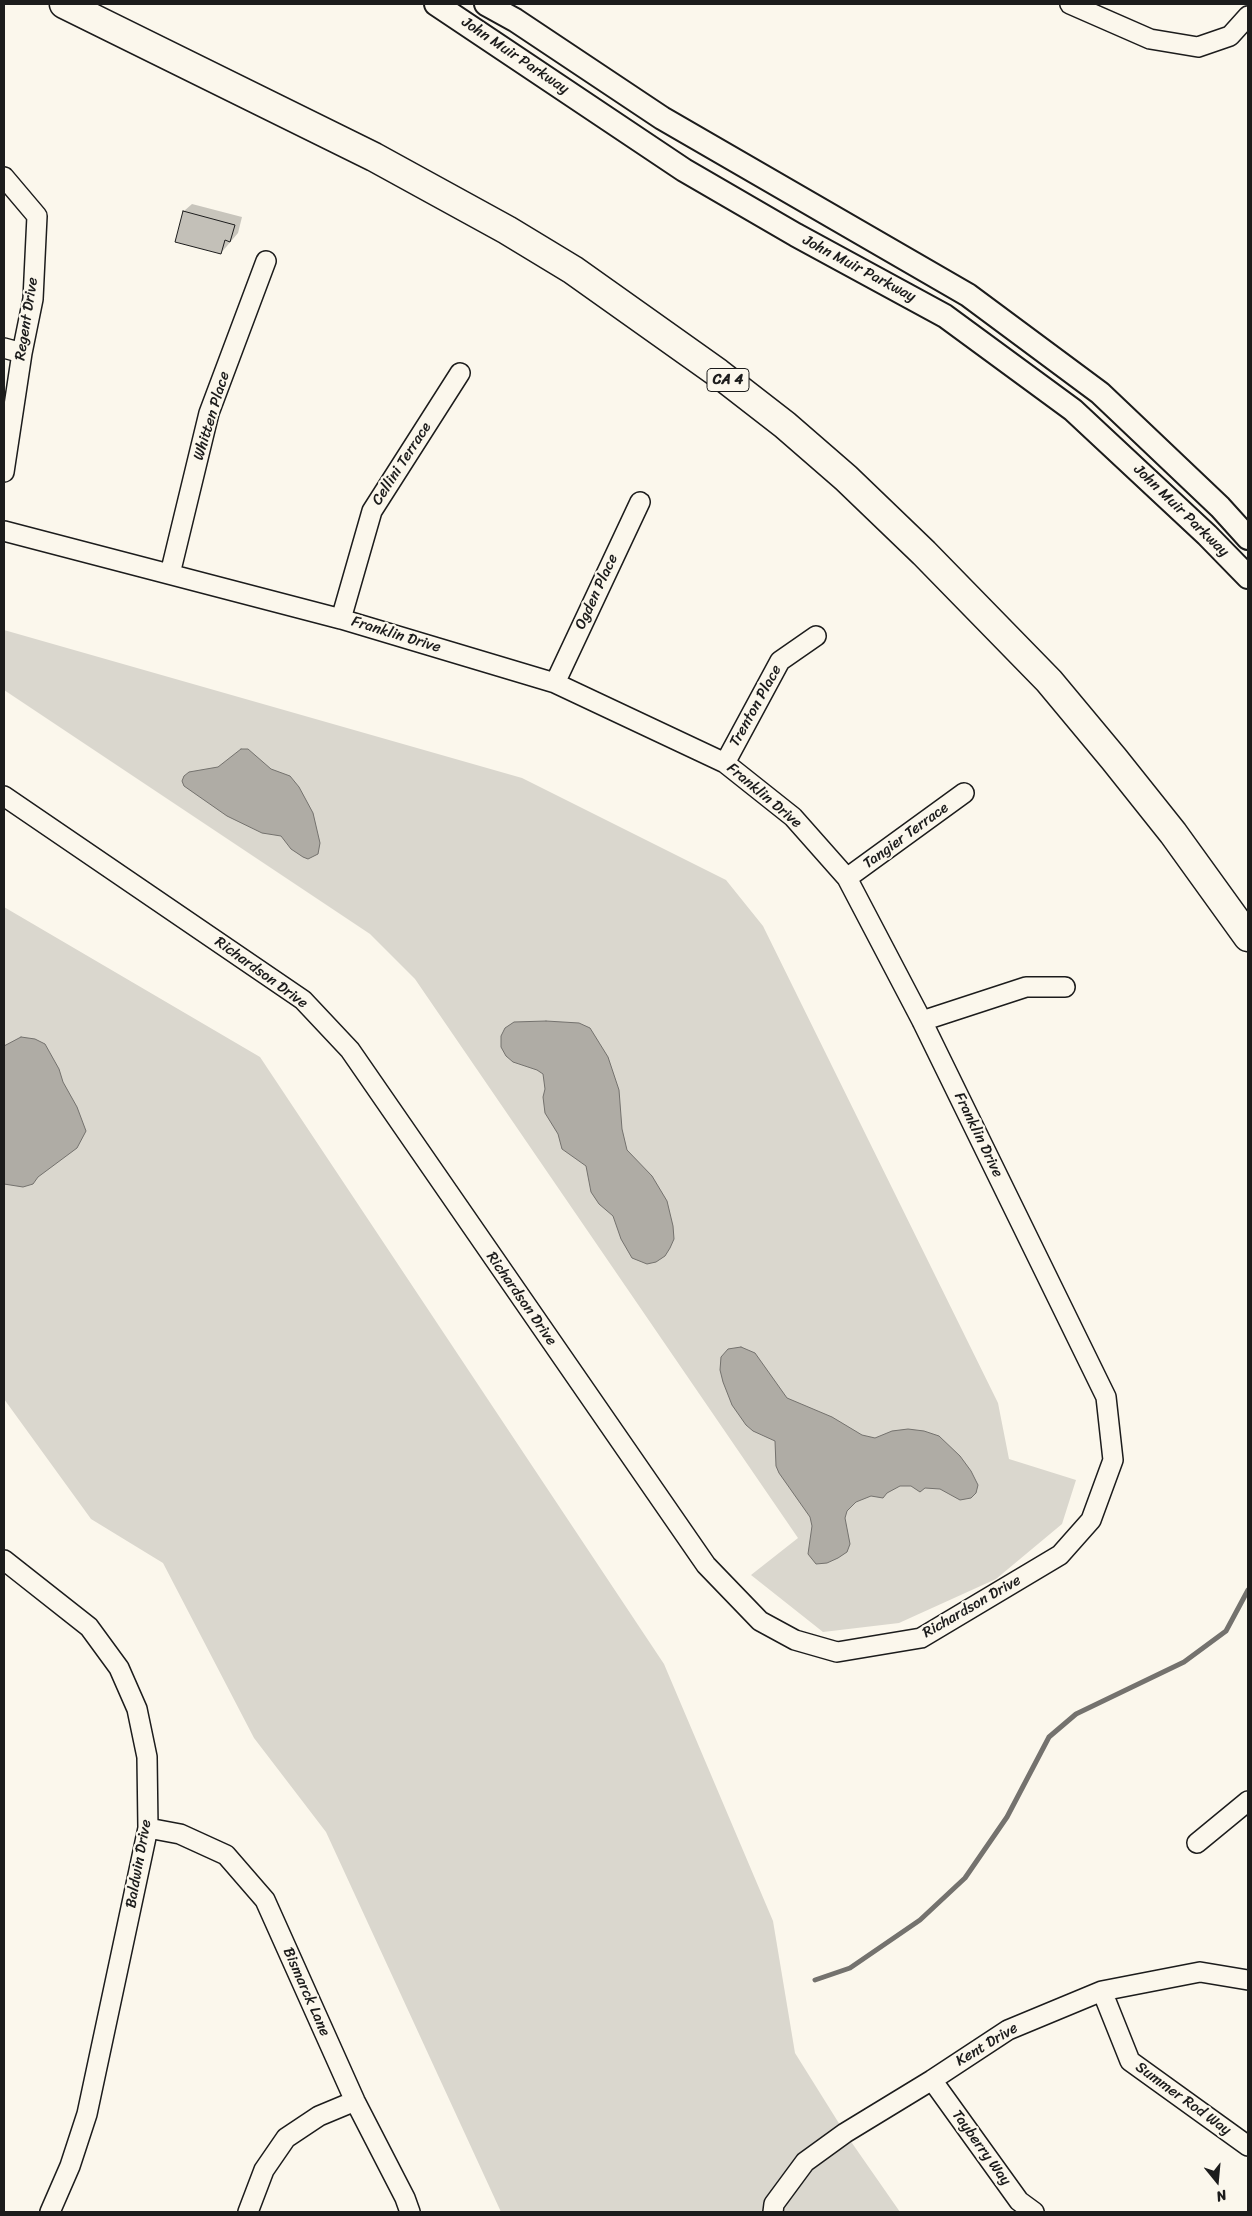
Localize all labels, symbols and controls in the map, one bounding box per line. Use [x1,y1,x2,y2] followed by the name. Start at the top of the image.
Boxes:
[458,13,572,99] street label: John Muir Parkway
[799,232,919,306] street label: John Muir Parkway
[12,276,42,362] street label: Regent Drive
[707,368,749,392] road number: CA 4
[190,369,234,463] street label: Whitten Place
[369,419,435,509] street label: Cellini Terrace
[1130,461,1232,561] street label: John Muir Parkway
[572,551,622,633] street label: Ogden Place
[349,613,443,657] street label: Franklin Drive
[726,662,786,750] street label: Trenton Place
[723,759,805,833] street label: Franklin Drive
[860,799,952,873] street label: Tangier Terrace
[211,933,311,1013] street label: Richardson Drive
[950,1090,1006,1180] street label: Franklin Drive
[482,1249,560,1349] street label: Richardson Drive
[920,1572,1024,1642] street label: Richardson Drive
[122,1818,156,1910] street label: Baldwin Drive
[278,1945,334,2039] street label: Bismarck Lane
[953,2019,1021,2071] street label: Kent Drive
[1132,2058,1234,2140] street label: Summer Rod Way
[948,2107,1014,2189] street label: Tayberry Way
[1192,2156,1242,2206] north arrow
[1213,2182,1230,2209] text: N

